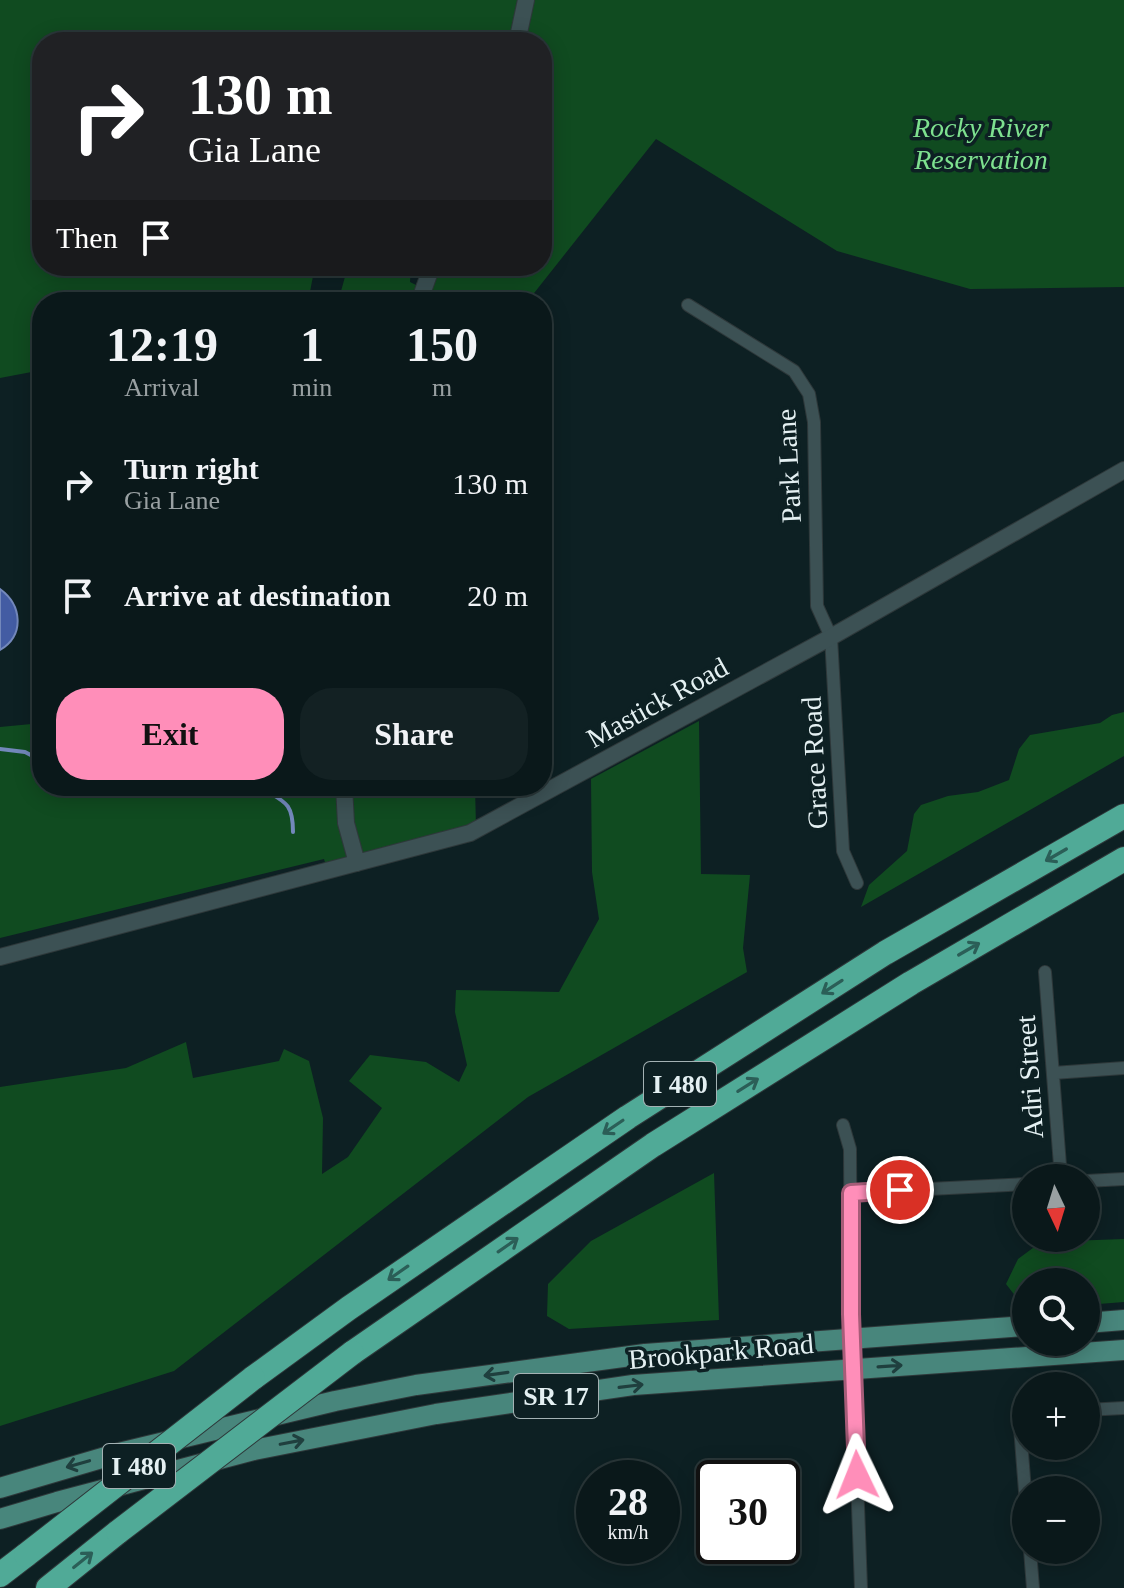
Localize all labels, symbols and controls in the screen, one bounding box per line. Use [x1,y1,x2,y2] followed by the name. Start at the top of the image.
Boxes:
[56,64,160,168] icon: right
[188,64,333,126] text: 130 m
[912,112,1049,175] park label: Rocky River Reservation
[188,130,321,170] text: Gia Lane
[134,216,178,260] icon: arrive
[56,221,118,254] text: Then
[106,318,218,371] text: 12:19
[300,318,324,371] text: 1
[406,318,478,371] text: 150
[124,373,199,402] text: Arrival
[292,373,332,402] text: min
[432,373,452,402] text: m
[770,408,807,524] street label: Park Lane
[124,452,259,485] text: Turn right
[56,462,100,506] icon: right
[452,467,528,500] text: 130 m
[124,486,220,515] text: Gia Lane
[56,574,100,618] icon: arrive
[124,579,391,612] text: Arrive at destination
[467,579,528,612] text: 20 m
[581,651,733,754] street label: Mastick Road
[56,688,284,780] button: Exit
[300,688,528,780] button: Share
[796,696,833,830] street label: Grace Road
[1045,847,1068,863] one-way arrow
[957,941,981,956] one-way arrow
[821,979,844,995] one-way arrow
[1010,1014,1049,1140] street label: Adri Street
[644,1062,716,1106] road number: I 480
[736,1077,759,1093] one-way arrow
[603,1119,625,1135] one-way arrow
[866,1156,934,1224] pin
[1012,1164,1100,1252] north arrow
[1012,1164,1100,1564] map controls
[878,1168,922,1212] icon: arrive
[497,1237,519,1253] one-way arrow
[388,1265,410,1282] one-way arrow
[1012,1268,1100,1356] button: search
[627,1328,815,1375] street label: Brookpark Road
[876,1358,903,1373] one-way arrow
[484,1367,509,1382] one-way arrow
[1012,1372,1100,1460] button: +
[514,1374,598,1418] road number: SR 17
[617,1378,644,1393] one-way arrow
[815,1433,899,1517] position arrow
[279,1434,304,1449] one-way arrow
[103,1444,175,1488] road number: I 480
[65,1458,91,1473] one-way arrow
[696,1460,800,1564] speed limit sign: 30
[1012,1476,1100,1564] button: −
[608,1479,648,1524] text: 28
[607,1521,649,1543] text: km/h
[72,1551,93,1569] one-way arrow

